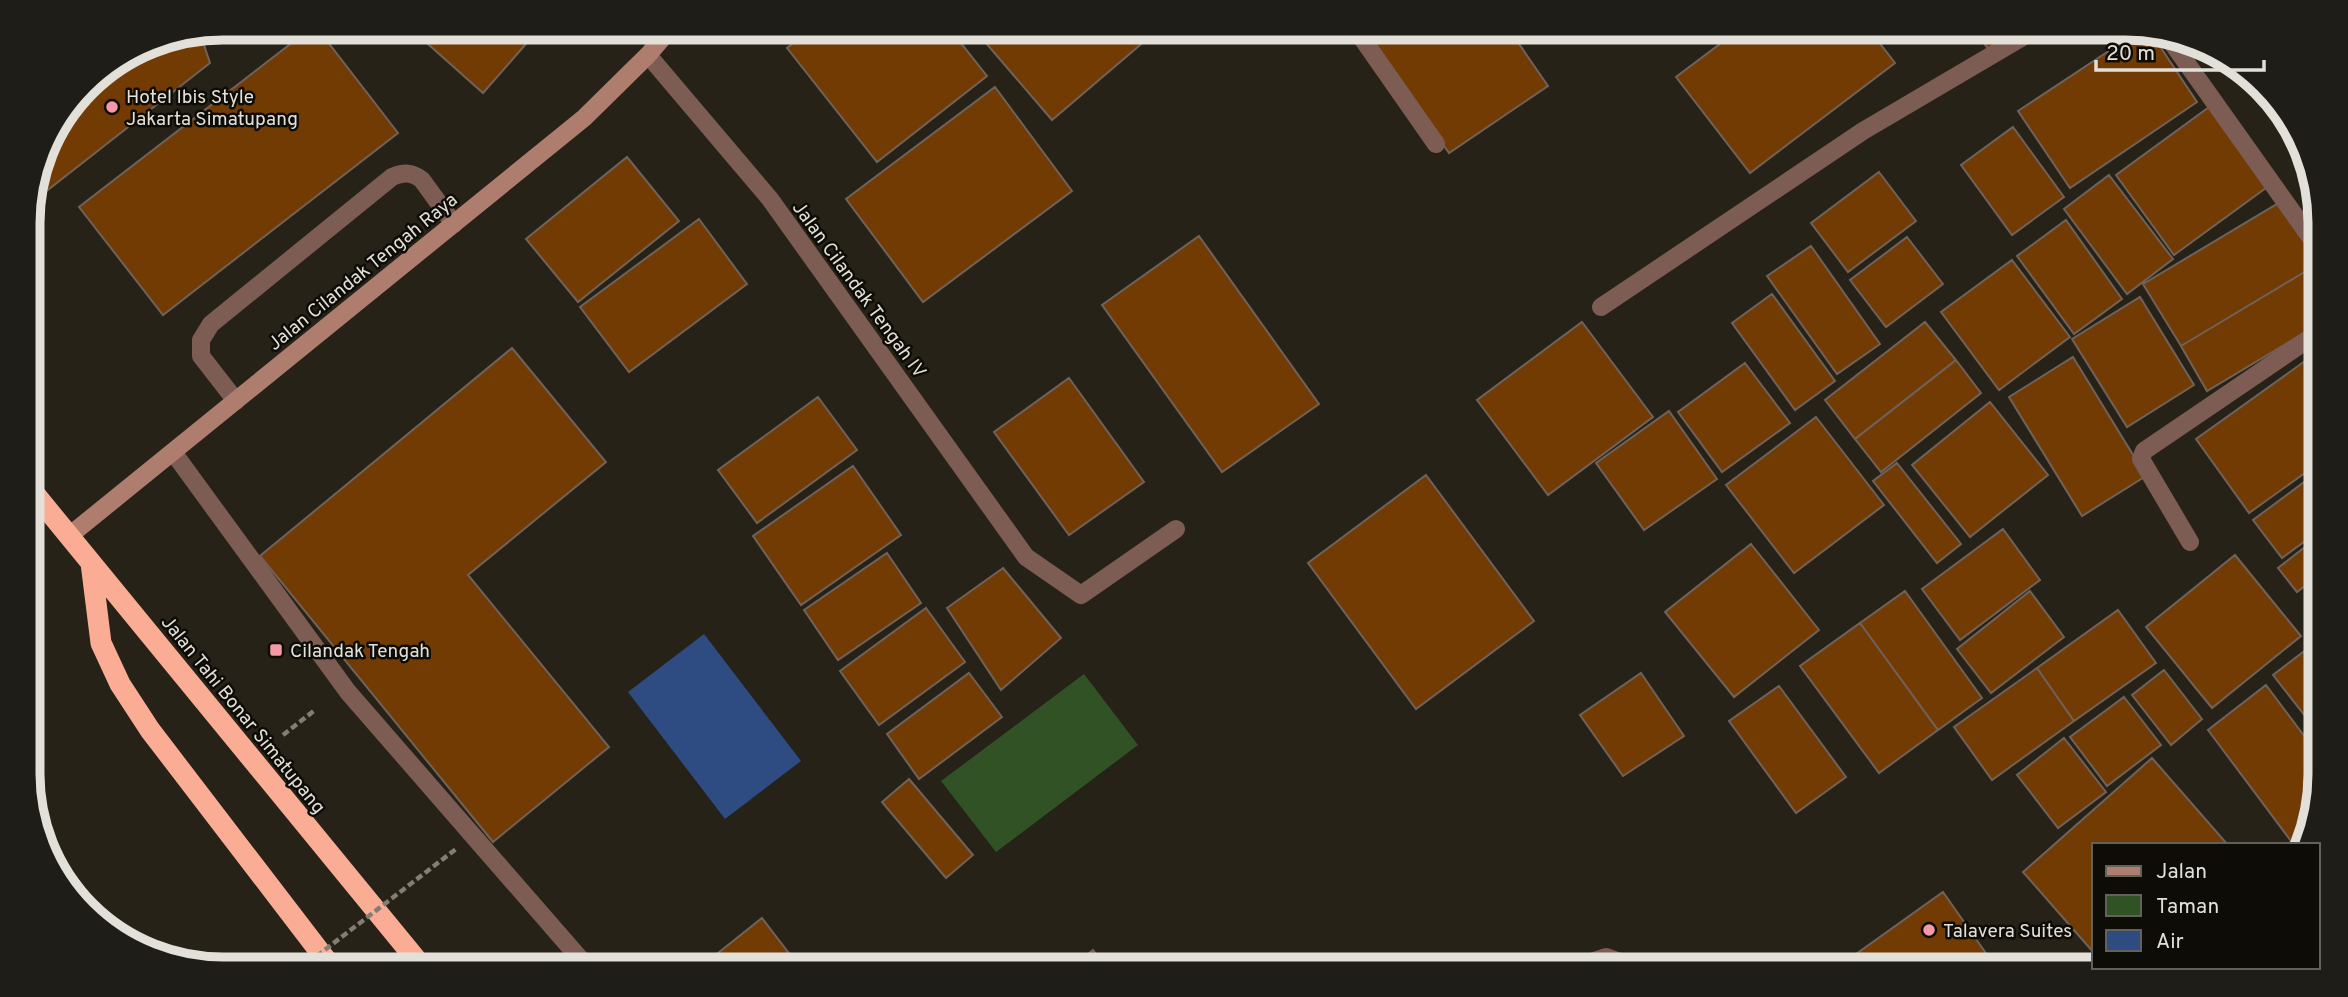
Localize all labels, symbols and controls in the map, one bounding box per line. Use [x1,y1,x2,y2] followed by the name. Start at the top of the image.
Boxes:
[2096,28,2264,72] scale bar
[2106,41,2155,68] text: 20 m
[126,86,298,132] place label: Hotel Ibis Style Jakarta Simatupang
[104,99,120,115] marker: Hotel Ibis Style Jakarta Simatupang
[263,189,463,357] street label: Jalan Cilandak Tengah Raya
[786,197,931,383] street label: Jalan Cilandak Tengah IV
[155,611,330,819] street label: Jalan Tahi Bonar Simatupang
[290,640,430,664] place label: Cilandak Tengah
[268,642,284,658] marker: Cilandak Tengah
[2092,843,2320,969] legend
[2156,859,2207,886] text: Jalan
[2156,894,2219,921] text: Taman
[1943,920,2072,944] place label: Talavera Suites
[1921,922,1937,938] marker: Talavera Suites
[2156,929,2184,956] text: Air

